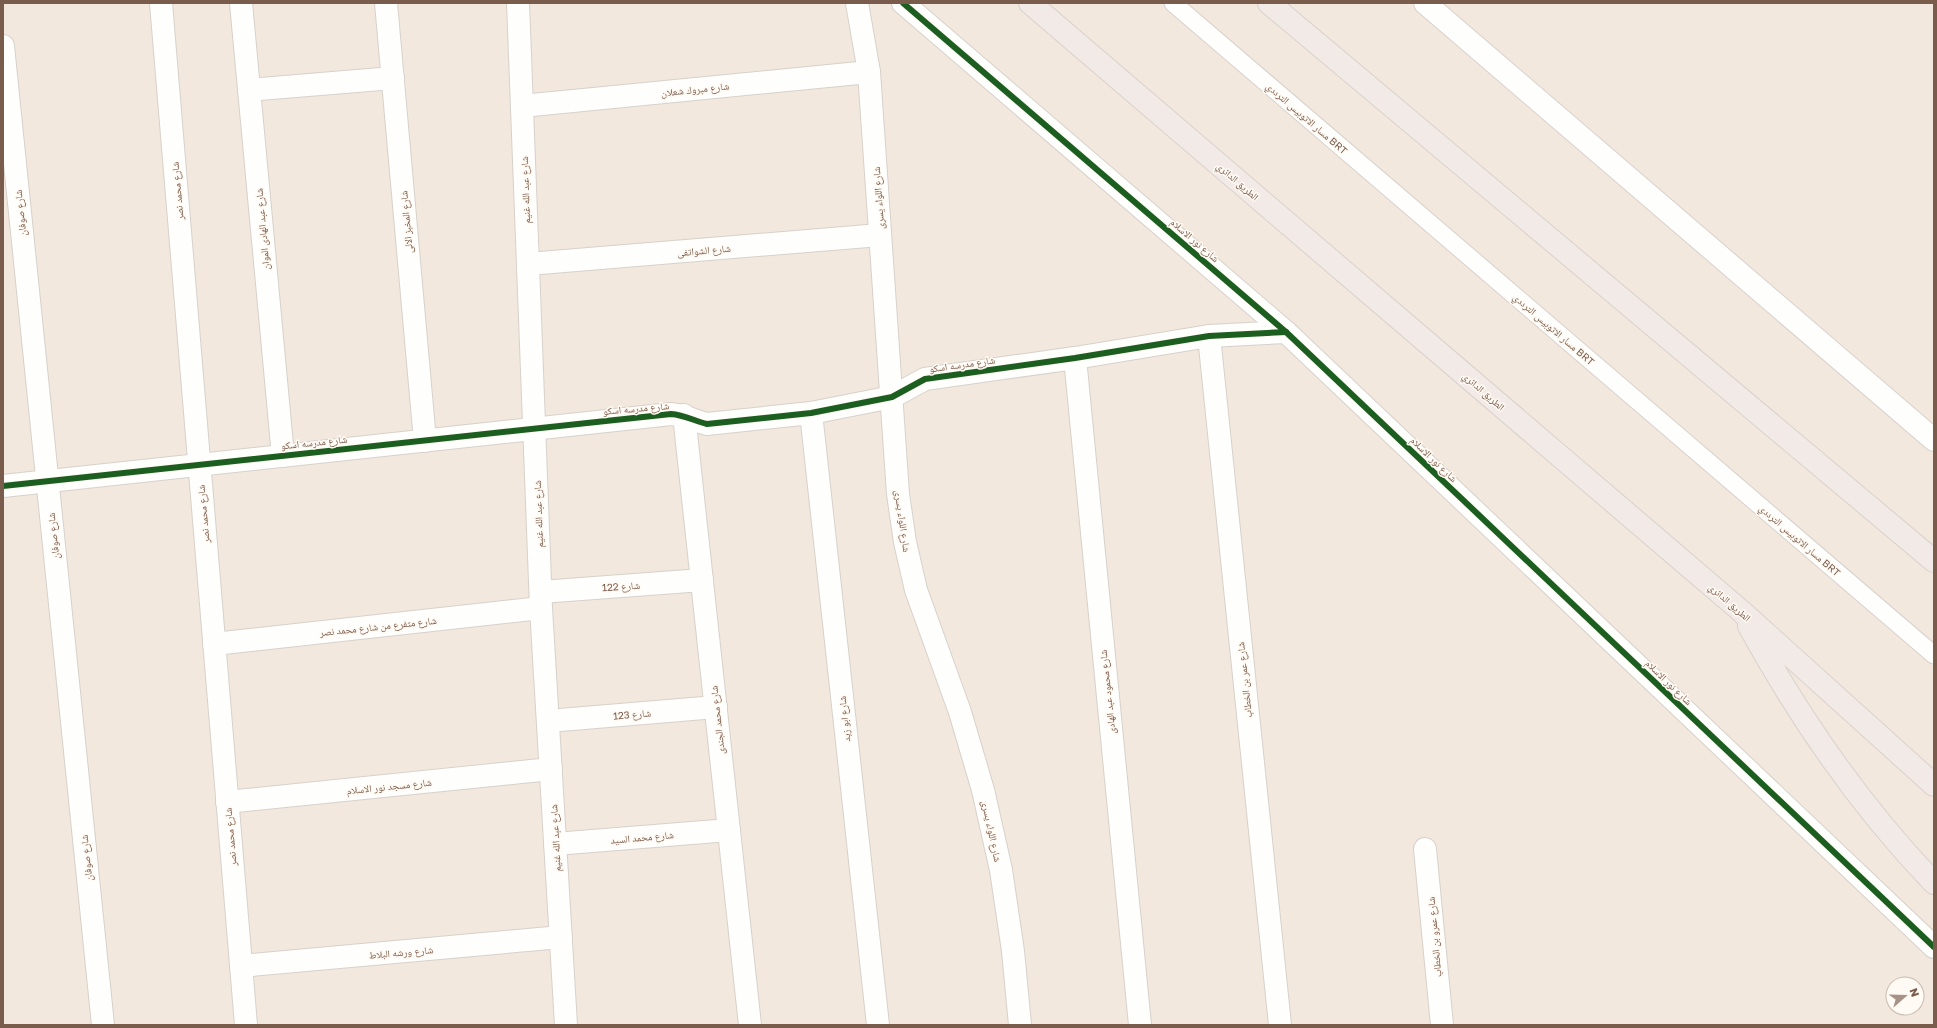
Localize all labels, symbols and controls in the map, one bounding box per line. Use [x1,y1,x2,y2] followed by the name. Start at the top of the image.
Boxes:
[660,79,730,100] street label: شارع مبروك شعلان
[1262,80,1350,158] street label: مسار الاتوبيس الترددي BRT
[518,156,534,224] street label: شارع عبد الله غنيم
[1213,159,1261,204] street label: الطريق الدائري
[168,161,187,222] street label: شارع محمد نصر
[870,166,887,230] street label: شارع اللواء يسرى
[252,187,273,270] street label: شارع عبد الهادى الموان
[12,189,29,237] street label: شارع صوفان
[397,190,416,254] street label: شارع المخبز الالى
[1167,216,1222,266] street label: شارع نور الاسلام
[677,242,732,259] street label: شارع الشواتفى
[1509,291,1597,369] street label: مسار الاتوبيس الترددي BRT
[928,353,996,376] street label: شارع مدرسه اسكو
[1459,369,1507,414] street label: الطريق الدائري
[602,399,670,418] street label: شارع مدرسه اسكو
[280,433,348,452] street label: شارع مدرسه اسكو
[1407,434,1460,486] street label: شارع نور الاسلام
[531,480,547,548] street label: شارع عبد الله غنيم
[194,484,213,545] street label: شارع محمد نصر
[892,489,913,553] street label: شارع اللواء يسرى
[1755,502,1843,580] street label: مسار الاتوبيس الترددي BRT
[45,512,62,560] street label: شارع صوفان
[602,579,641,594] street label: شارع 122
[1705,580,1753,625] street label: الطريق الدائري
[318,614,438,639] street label: شارع متفرع من شارع محمد نصر
[1234,641,1255,718] street label: شارع عمر بن الخطاب
[1097,649,1118,735] street label: شارع محمود عبد الهادى
[1642,657,1695,709] street label: شارع نور الاسلام
[707,684,728,755] street label: شارع محمد الجندى
[836,695,853,742] street label: شارع ابو زيد
[613,706,652,723] street label: شارع 123
[346,776,433,798] street label: شارع مسجد نور الاسلام
[979,799,1004,864] street label: شارع اللواء يسرى
[547,803,565,872] street label: شارع عبد الله غنيم
[221,807,240,868] street label: شارع محمد نصر
[610,828,675,847] street label: شارع محمد السيد
[78,834,95,882] street label: شارع صوفان
[1424,896,1444,978] street label: شارع عمرو بن الخطاب
[368,943,434,962] street label: شارع ورشه البلاط
[1885,976,1925,1016] north arrow
[1907,986,1922,999] text: N

